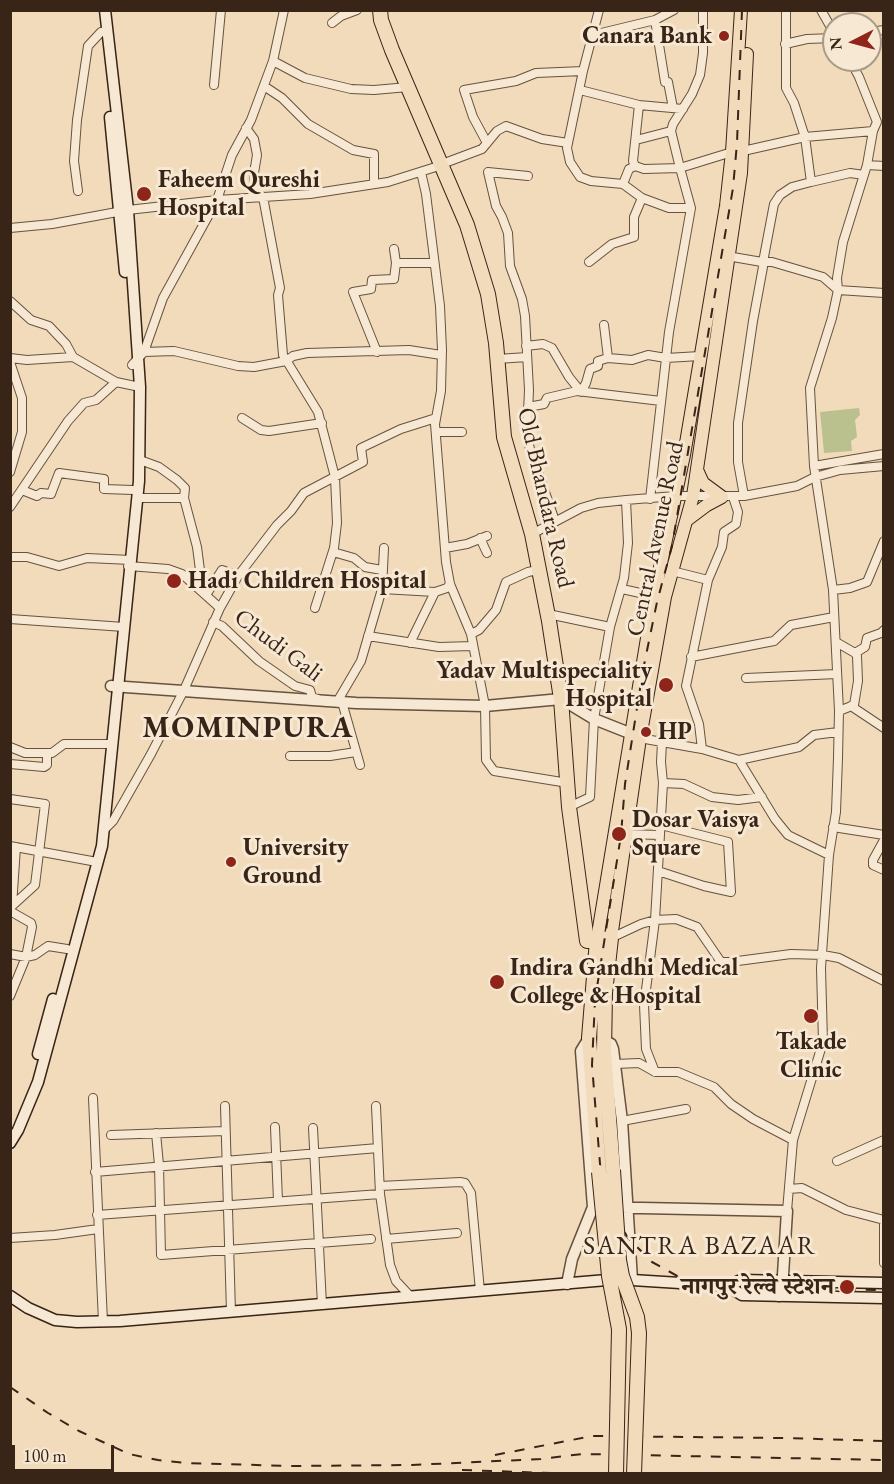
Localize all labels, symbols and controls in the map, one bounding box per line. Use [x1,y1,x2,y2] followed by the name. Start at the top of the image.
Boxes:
[822,12,882,72] north arrow
[582,22,712,50] place label: Canara Bank
[717,29,731,43] marker: Canara Bank
[824,36,847,51] text: N
[158,166,320,222] place label: Faheem Qureshi Hospital
[135,185,153,203] marker: Faheem Qureshi Hospital
[510,405,580,591] street label: Old Bhandara Road
[621,439,691,639] street label: Central Avenue Road
[188,567,427,595] place label: Hadi Children Hospital
[165,572,183,590] marker: Hadi Children Hospital
[228,603,328,689] street label: Chudi Gali
[436,657,652,713] place label: Yadav Multispeciality Hospital
[657,676,675,694] marker: Yadav Multispeciality Hospital
[142,711,354,747] district label: MOMINPURA
[658,718,692,746] place label: HP
[639,725,653,739] marker: HP
[632,806,759,862] place label: Dosar Vaisya Square
[610,825,628,843] marker: Dosar Vaisya Square
[243,834,349,890] place label: University Ground
[224,855,238,869] marker: University Ground
[510,954,738,1010] place label: Indira Gandhi Medical College & Hospital
[488,973,506,991] marker: Indira Gandhi Medical College & Hospital
[802,1007,820,1025] marker: Takade Clinic
[775,1028,847,1084] place label: Takade Clinic
[583,1231,817,1263] district label: SANTRA BAZAAR
[681,1273,834,1301] place label: नागपुर रेल्वे स्टेशन
[838,1278,856,1296] marker: नागपुर रेल्वे स्टेशन
[15,1433,117,1471] scale bar
[23,1444,67,1467] text: 100 m

